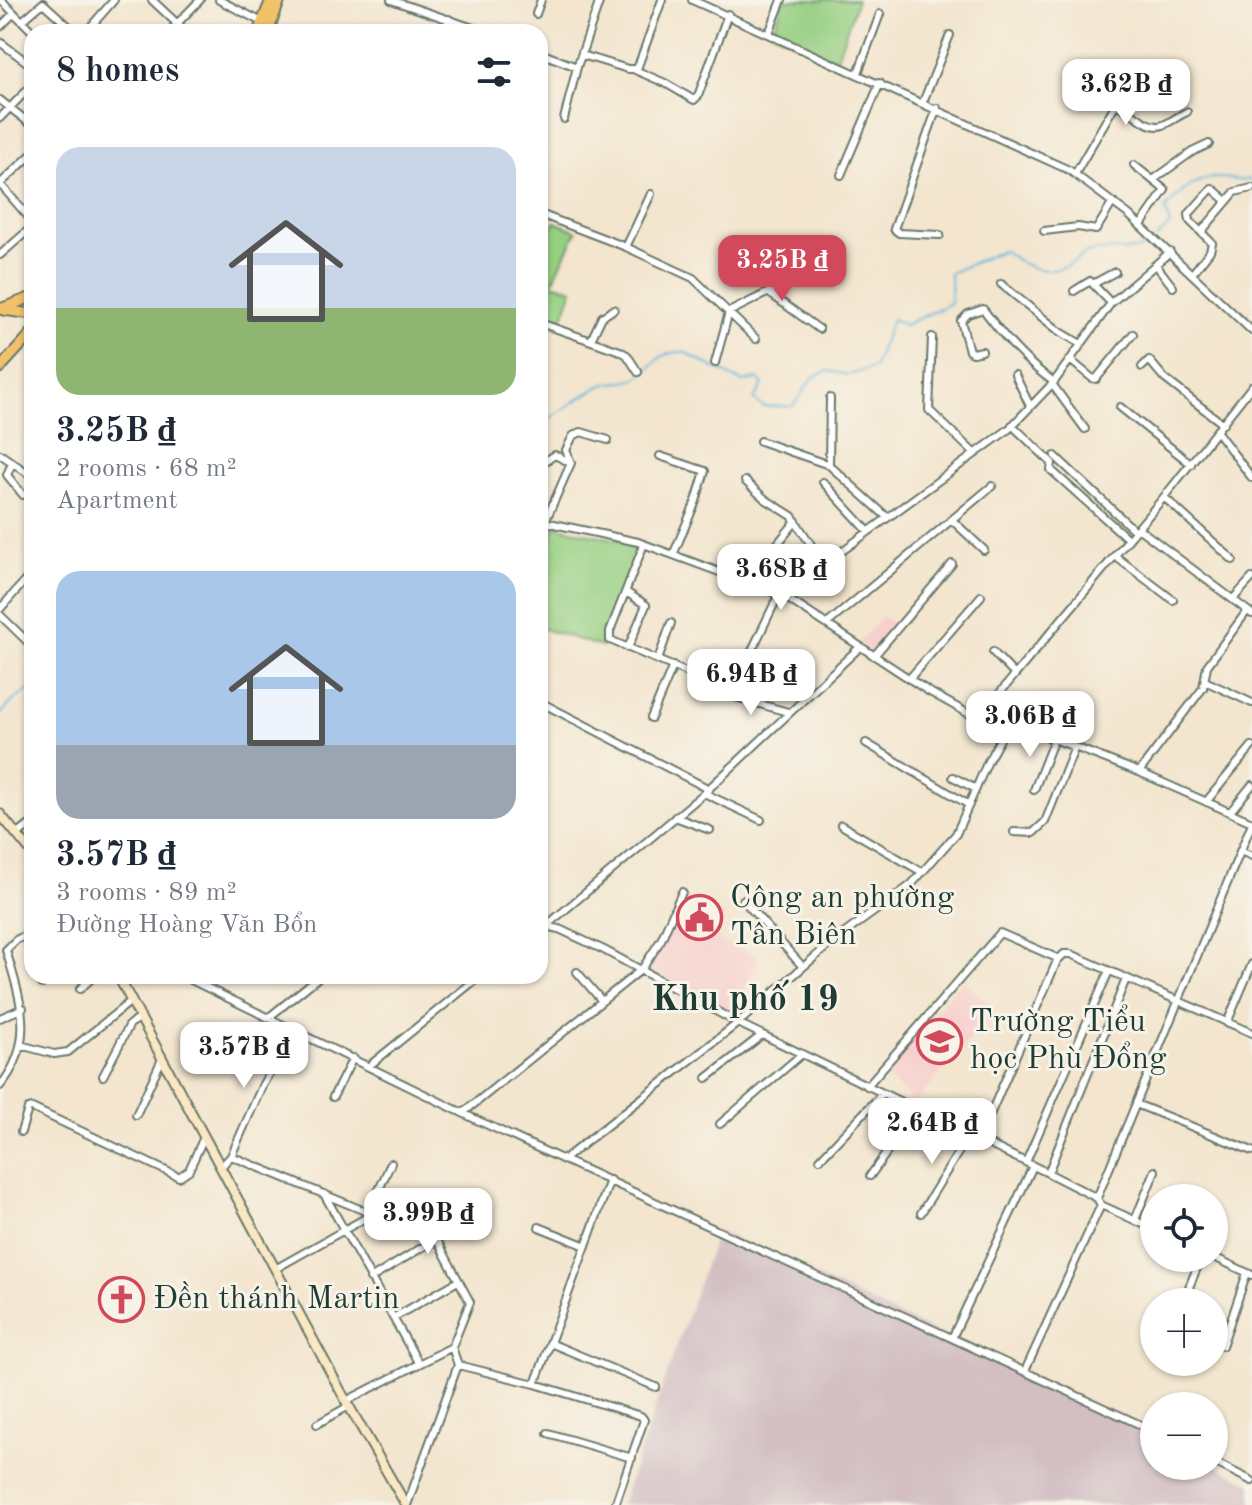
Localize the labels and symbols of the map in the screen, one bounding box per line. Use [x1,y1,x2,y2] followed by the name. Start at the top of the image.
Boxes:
[1052,59,1200,127] pin: 3.62B ₫
[708,235,856,303] pin: 3.25B ₫
[707,544,855,612] pin: 3.68B ₫
[677,649,825,717] pin: 6.94B ₫
[956,691,1104,759] pin: 3.06B ₫
[730,883,954,952] place label: Công an phường Tân Biên
[675,893,723,941] public building icon: Công an phường Tân Biên
[651,979,839,1019] district label: Khu phố 19
[970,1004,1166,1076] place label: Trường Tiểu học Phù Đổng
[915,1017,963,1065] school or university icon: Trường Tiểu học Phù Đổng
[170,1022,318,1090] pin: 3.57B ₫
[858,1098,1006,1166] pin: 2.64B ₫
[354,1188,502,1256] pin: 3.99B ₫
[98,1276,146,1324] church icon: Đền thánh Martin
[153,1281,399,1316] place label: Đền thánh Martin

